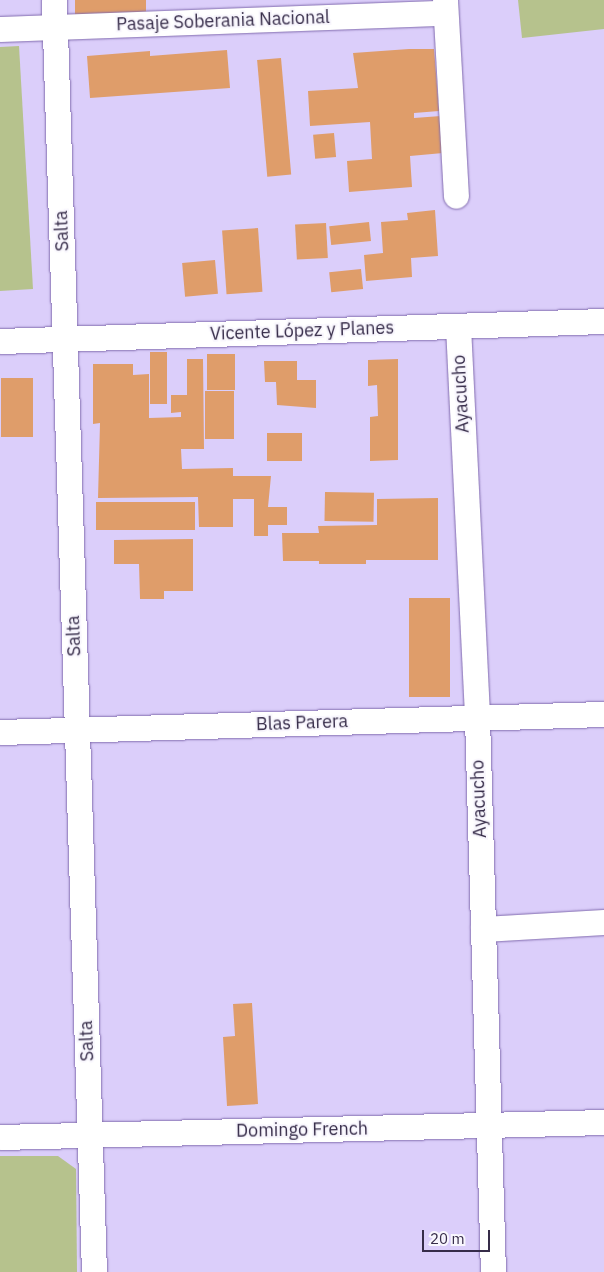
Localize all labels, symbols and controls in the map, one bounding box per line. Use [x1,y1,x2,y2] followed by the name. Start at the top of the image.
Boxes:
[116,6,330,36] street label: Pasaje Soberania Nacional
[50,210,74,252] street label: Salta
[210,317,394,345] street label: Vicente López y Planes
[448,354,474,434] street label: Ayacucho
[62,615,86,657] street label: Salta
[256,711,348,735] street label: Blas Parera
[467,760,491,838] street label: Ayacucho
[75,1020,99,1062] street label: Salta
[236,1118,368,1142] street label: Domingo French
[424,1220,492,1252] scale bar
[430,1229,465,1248] text: 20 m

